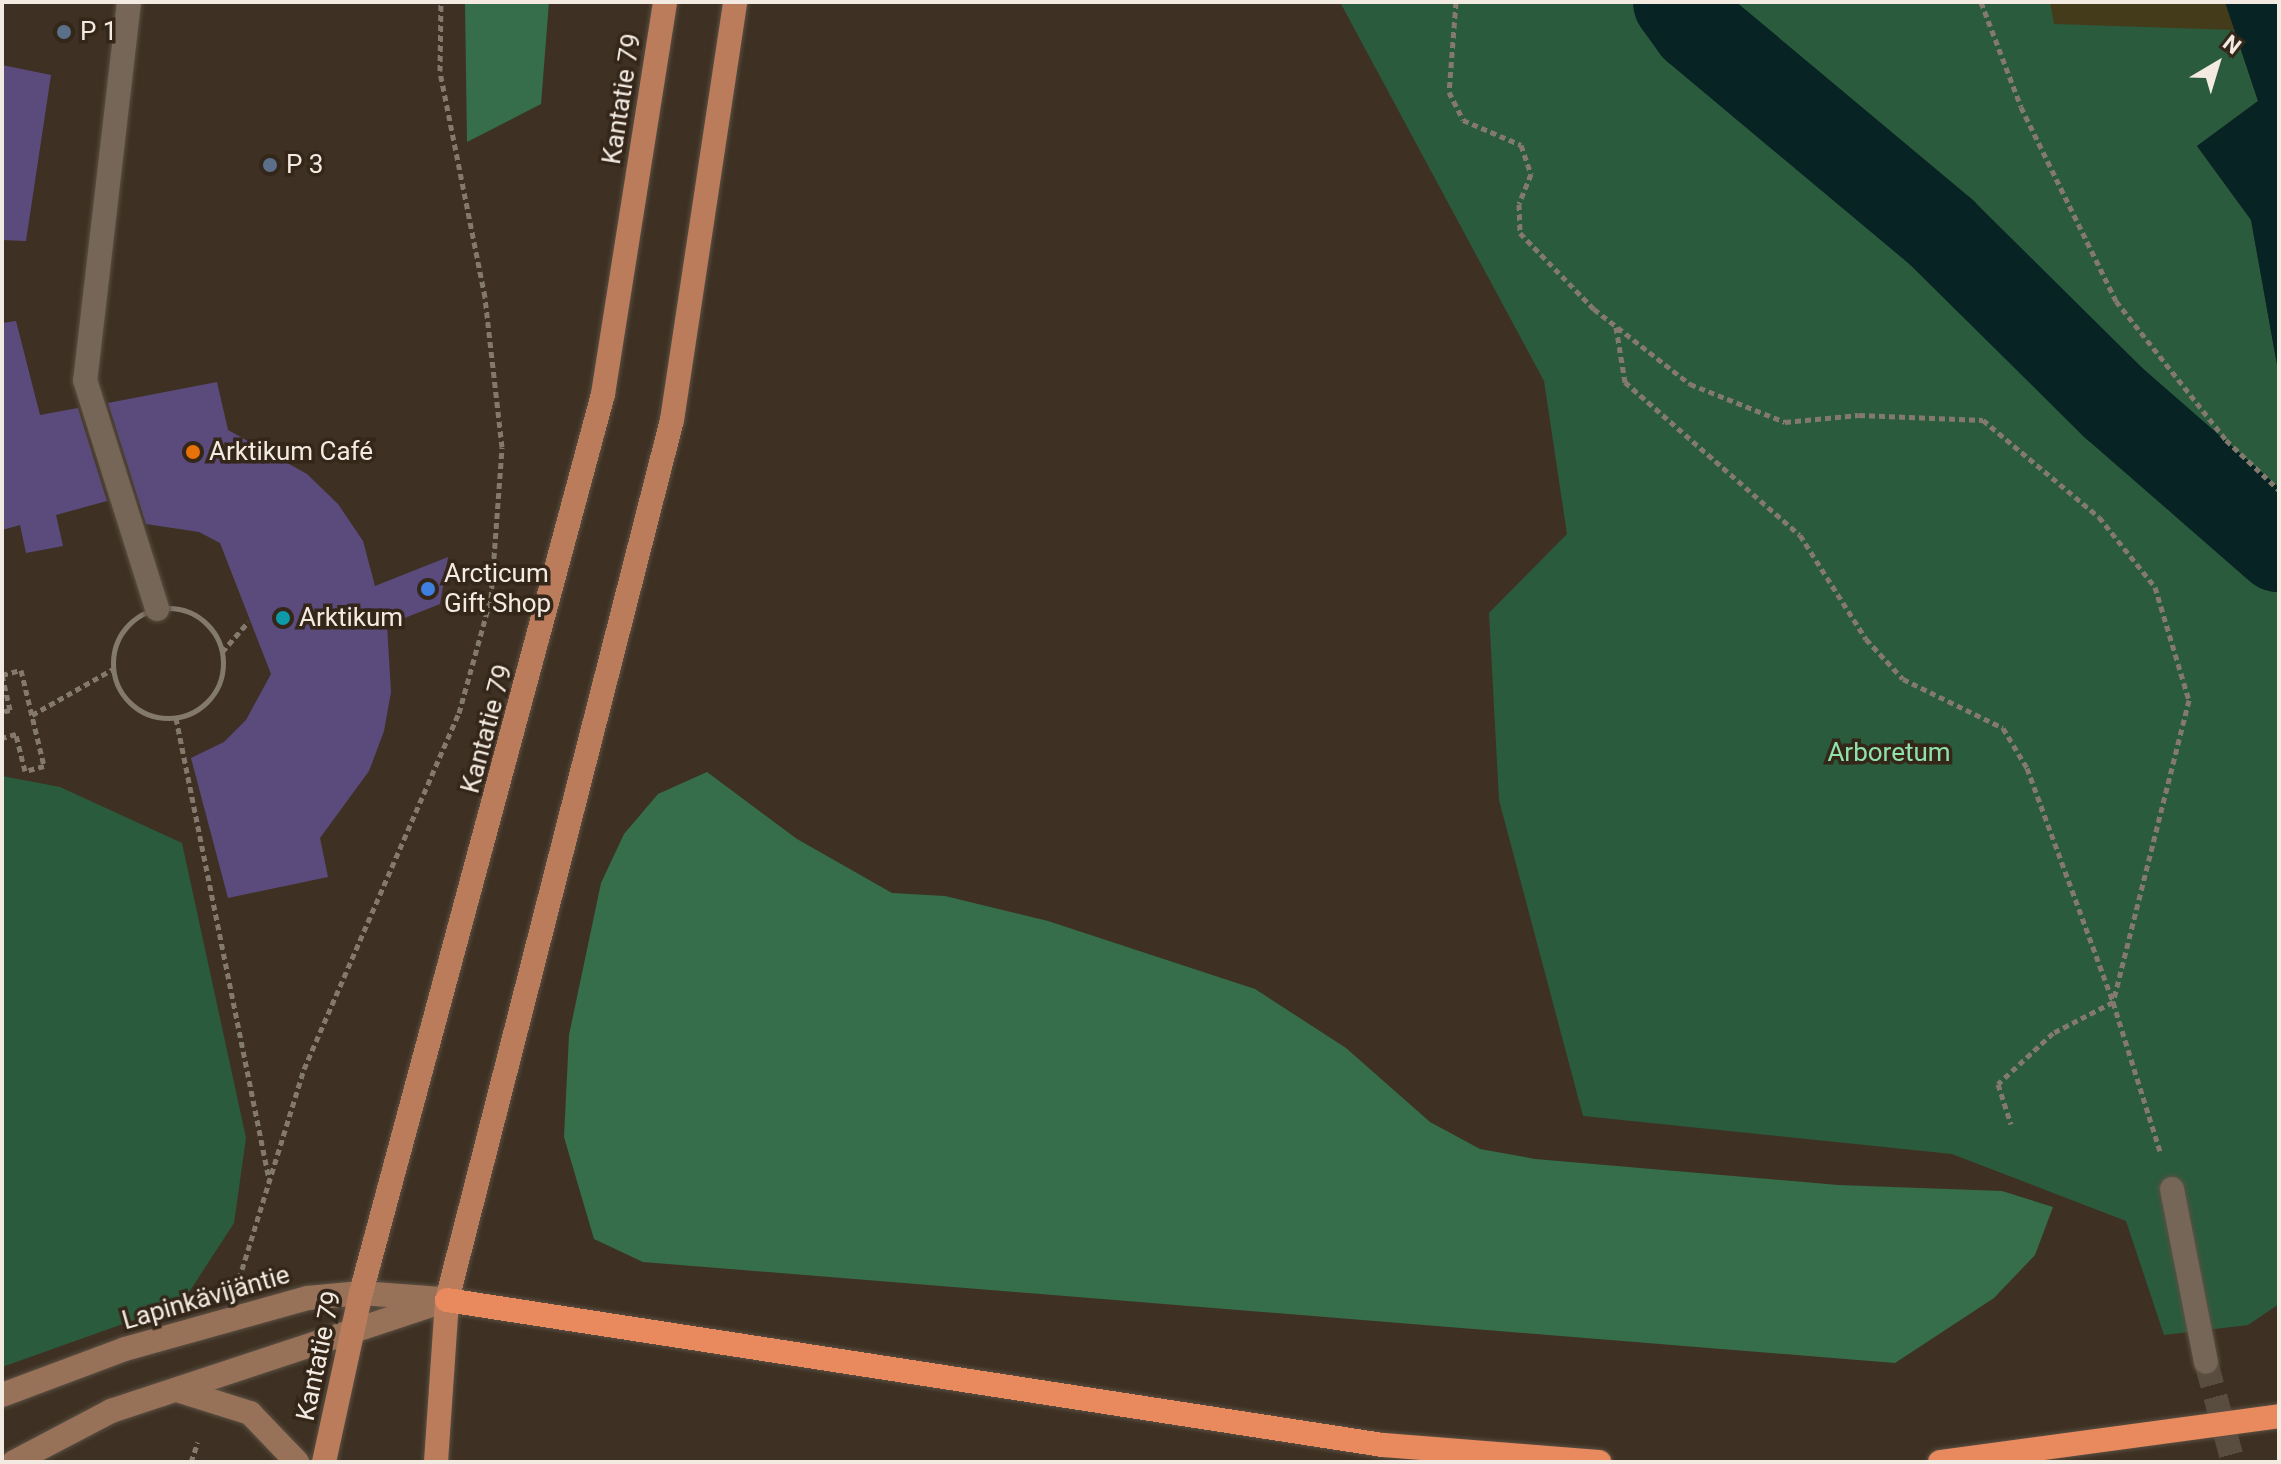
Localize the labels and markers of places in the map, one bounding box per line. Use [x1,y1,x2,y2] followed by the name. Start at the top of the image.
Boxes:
[80,16,117,48] place label: P 1
[55,23,73,41] marker: P 1
[286,149,323,181] place label: P 3
[261,156,279,174] marker: P 3
[209,436,373,468] place label: Arktikum Café
[184,443,202,461] marker: Arktikum Café
[444,558,551,620] place label: Arcticum Gift Shop
[419,580,437,598] marker: Arcticum Gift Shop
[299,602,403,634] place label: Arktikum
[274,609,292,627] marker: Arktikum

